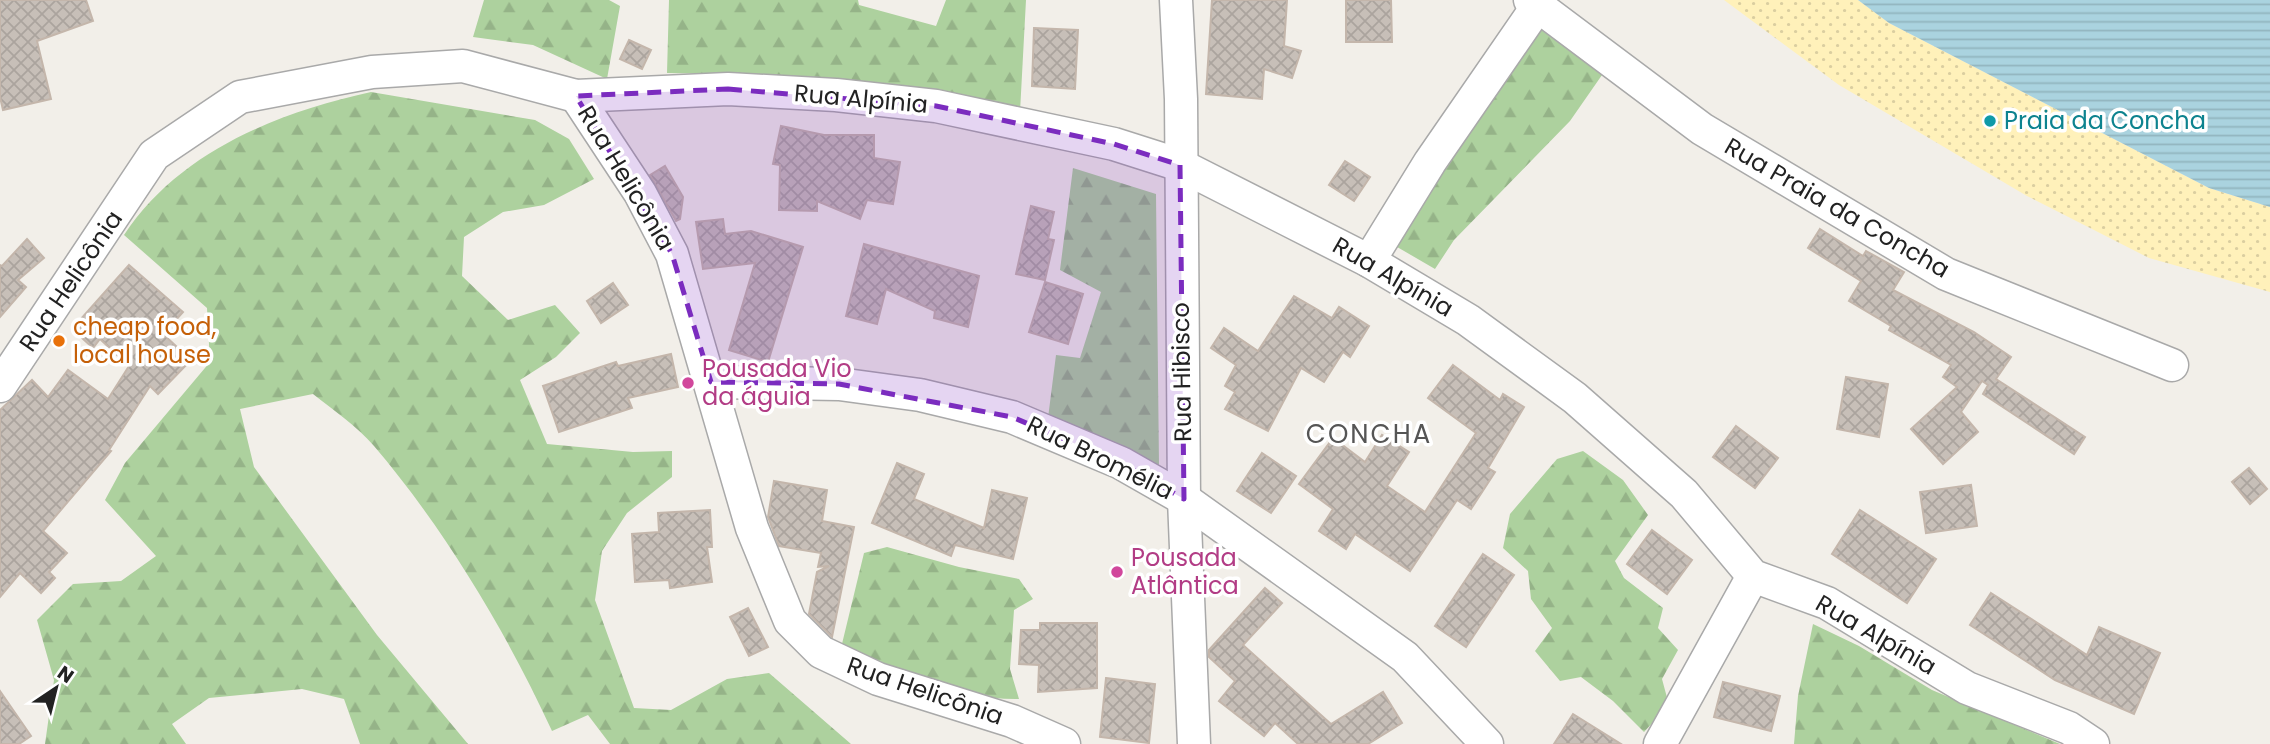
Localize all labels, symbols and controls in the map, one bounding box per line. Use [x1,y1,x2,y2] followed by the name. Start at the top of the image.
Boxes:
[793,76,929,121] street label: Rua Alpínia
[570,99,683,256] street label: Rua Helicônia
[2004,104,2206,137] place label: Praia da Concha
[1982,113,1998,129] marker: Praia da Concha
[1719,130,1956,285] street label: Rua Praia da Concha
[11,204,130,358] street label: Rua Helicônia
[1327,229,1460,324] street label: Rua Alpínia
[1164,302,1199,442] street label: Rua Hibisco
[73,310,217,371] place label: cheap food, local house
[51,333,67,349] marker: cheap food, local house
[702,352,852,413] place label: Pousada Vio da águia
[680,375,696,391] marker: Pousada Vio da águia
[1021,408,1179,507] street label: Rua Bromélia
[1306,416,1432,452] district label: CONCHA
[1131,541,1239,602] place label: Pousada Atlântica
[1109,564,1125,580] marker: Pousada Atlântica
[1810,587,1943,682] street label: Rua Alpínia
[843,648,1008,733] street label: Rua Helicônia
[21,653,91,723] north arrow
[52,659,79,690] text: N

